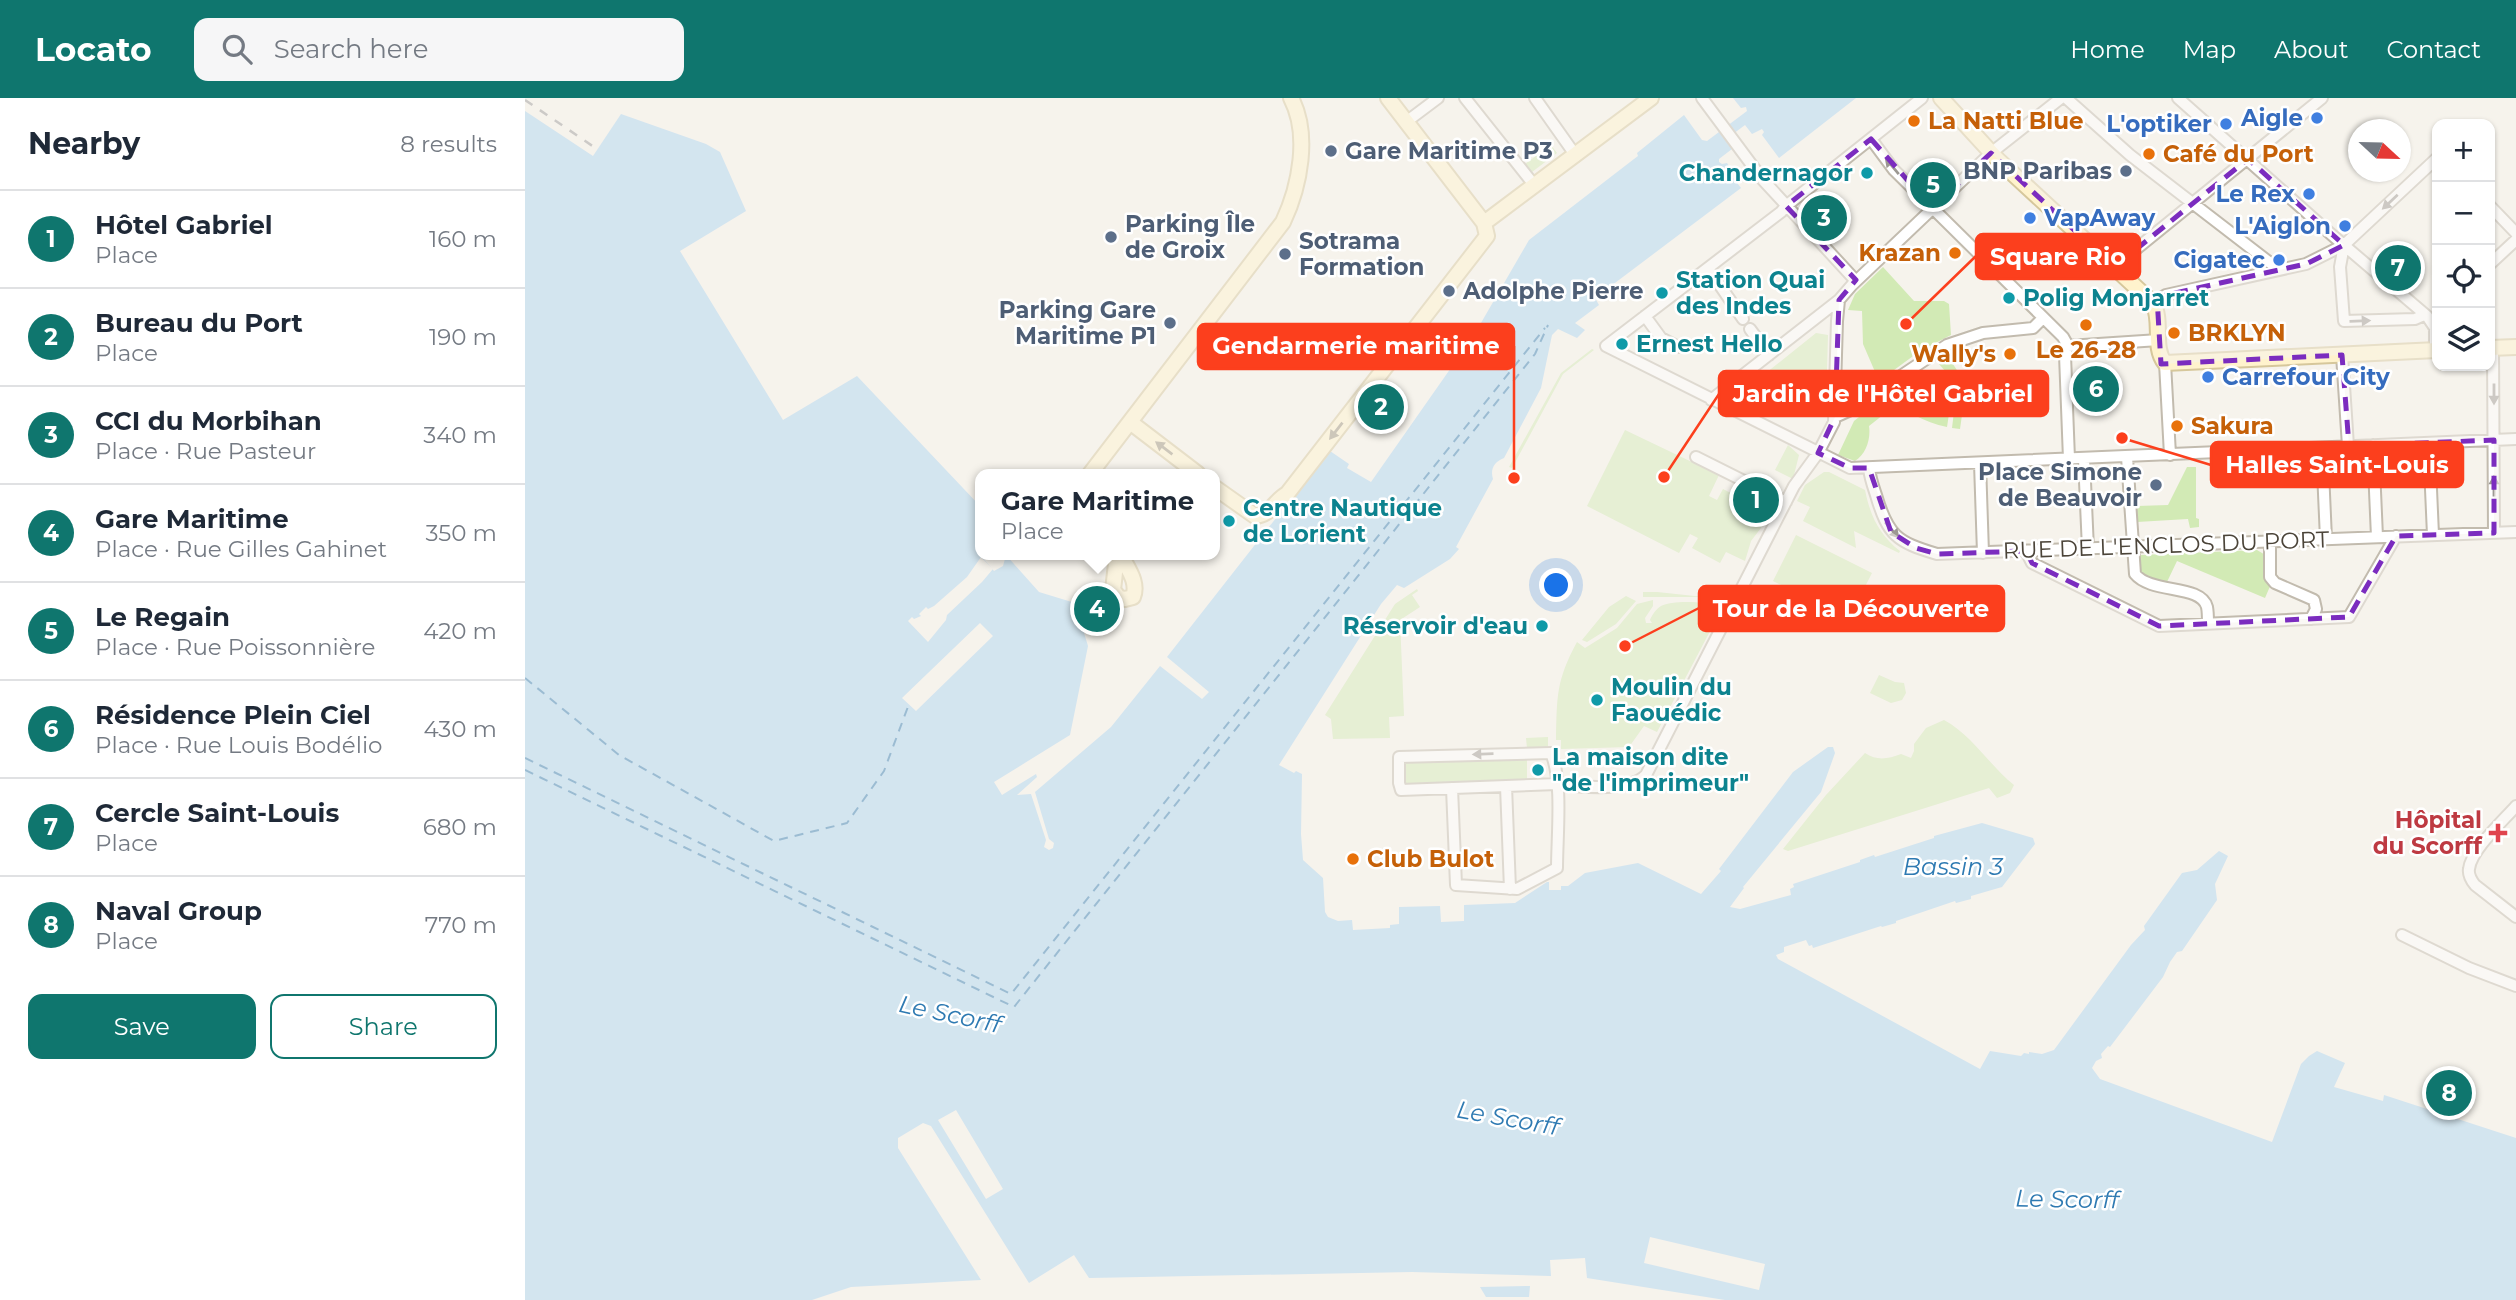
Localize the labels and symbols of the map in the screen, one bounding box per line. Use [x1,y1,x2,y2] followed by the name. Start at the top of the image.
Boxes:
[2240,104,2303,132] place label: Aigle
[1928,107,2083,135] place label: La Natti Blue
[2106,110,2212,138] place label: L'optiker
[2309,110,2325,126] marker: Aigle
[1906,113,1922,129] marker: La Natti Blue
[2218,116,2234,132] marker: L'optiker
[2348,119,2411,182] north arrow
[1345,137,1553,165] place label: Gare Maritime P3
[2163,140,2314,168] place label: Café du Port
[1323,143,1339,159] marker: Gare Maritime P3
[2141,146,2157,162] marker: Café du Port
[1885,157,1900,174] one-way arrow
[1963,157,2112,185] place label: BNP Paribas
[1679,159,1853,187] place label: Chandernagor
[1910,159,1956,211] pin: 5
[2118,163,2134,179] marker: BNP Paribas
[1859,165,1875,181] marker: Chandernagor
[2215,180,2295,208] place label: Le Rex
[2301,186,2317,202] marker: Le Rex
[1801,192,1847,244] pin: 3
[2382,193,2399,209] one-way arrow
[2043,204,2156,232] place label: VapAway
[1125,210,1255,264] place label: Parking Île de Groix
[2022,210,2038,226] marker: VapAway
[2234,212,2331,240] place label: L'Aiglon
[2337,218,2353,234] marker: L'Aiglon
[1299,227,1424,281] place label: Sotrama Formation
[1103,229,1119,245] marker: Parking Île de Groix
[1976,234,2140,279] callout: Square Rio
[1858,239,1941,267] place label: Krazan
[1990,242,2126,271] text: Square Rio
[2375,242,2421,294] pin: 7
[1947,245,1963,261] marker: Krazan
[1277,246,1293,262] marker: Sotrama Formation
[2173,246,2265,274] place label: Cigatec
[2271,252,2287,268] marker: Cigatec
[1676,266,1825,320] place label: Station Quai des Indes
[1462,277,1644,305] place label: Adolphe Pierre
[1441,283,1457,299] marker: Adolphe Pierre
[2023,284,2209,312] place label: Polig Monjarret
[1654,285,1670,301] marker: Station Quai des Indes
[2001,290,2017,306] marker: Polig Monjarret
[999,296,1156,350] place label: Parking Gare Maritime P1
[1162,315,1178,331] marker: Parking Gare Maritime P1
[2349,316,2371,327] one-way arrow
[2078,317,2094,333] marker: Le 26-28
[2188,319,2286,347] place label: BRKLYN
[1198,324,1514,369] callout: Gendarmerie maritime
[2166,325,2182,341] marker: BRKLYN
[1636,330,1783,358] place label: Ernest Hello
[1212,331,1500,360] text: Gendarmerie maritime
[1614,336,1630,352] marker: Ernest Hello
[2036,336,2136,364] place label: Le 26-28
[1911,340,1996,368] place label: Wally's
[2002,346,2018,362] marker: Wally's
[2073,363,2119,415] pin: 6
[2222,363,2390,391] place label: Carrefour City
[2200,369,2216,385] marker: Carrefour City
[1719,371,2048,416] callout: Jardin de l'Hôtel Gabriel
[1732,379,2033,408] text: Jardin de l'Hôtel Gabriel
[1358,381,1404,433] pin: 2
[2488,383,2499,405] one-way arrow
[2191,412,2274,440] place label: Sakura
[2169,418,2185,434] marker: Sakura
[1329,422,1343,440] one-way arrow
[1155,442,1173,456] one-way arrow
[2211,442,2463,487] callout: Halles Saint-Louis
[2225,450,2449,479] text: Halles Saint-Louis
[1978,458,2142,512] place label: Place Simone de Beauvoir
[1733,474,1779,526] pin: 1
[2488,475,2500,497] one-way arrow
[2148,477,2164,493] marker: Place Simone de Beauvoir
[1243,494,1442,548] place label: Centre Nautique de Lorient
[1221,513,1237,529] marker: Centre Nautique de Lorient
[1884,521,1900,539] one-way arrow
[2002,525,2330,565] street label: RUE DE L'ENCLOS DU PORT
[1539,568,1573,602] your location
[1074,583,1120,635] pin: 4
[1699,586,2004,631] callout: Tour de la Découverte
[1713,594,1989,623] text: Tour de la Découverte
[1343,612,1528,640] place label: Réservoir d'eau
[1534,618,1550,634] marker: Réservoir d'eau
[1611,673,1732,727] place label: Moulin du Faouédic
[1589,692,1605,708] marker: Moulin du Faouédic
[1552,743,1749,797] place label: La maison dite "de l'imprimeur"
[1472,749,1494,760] one-way arrow
[1530,762,1546,778] marker: La maison dite "de l'imprimeur"
[2373,806,2483,860] place label: Hôpital du Scorff
[2488,823,2508,843] marker: Hôpital du Scorff
[1367,845,1494,873] place label: Club Bulot
[1345,851,1361,867] marker: Club Bulot
[1903,852,2004,881] water label: Bassin 3
[896,989,1008,1040] water label: Le Scorff
[2426,1067,2472,1119] pin: 8
[1454,1095,1565,1142] water label: Le Scorff
[2015,1184,2123,1214] water label: Le Scorff

